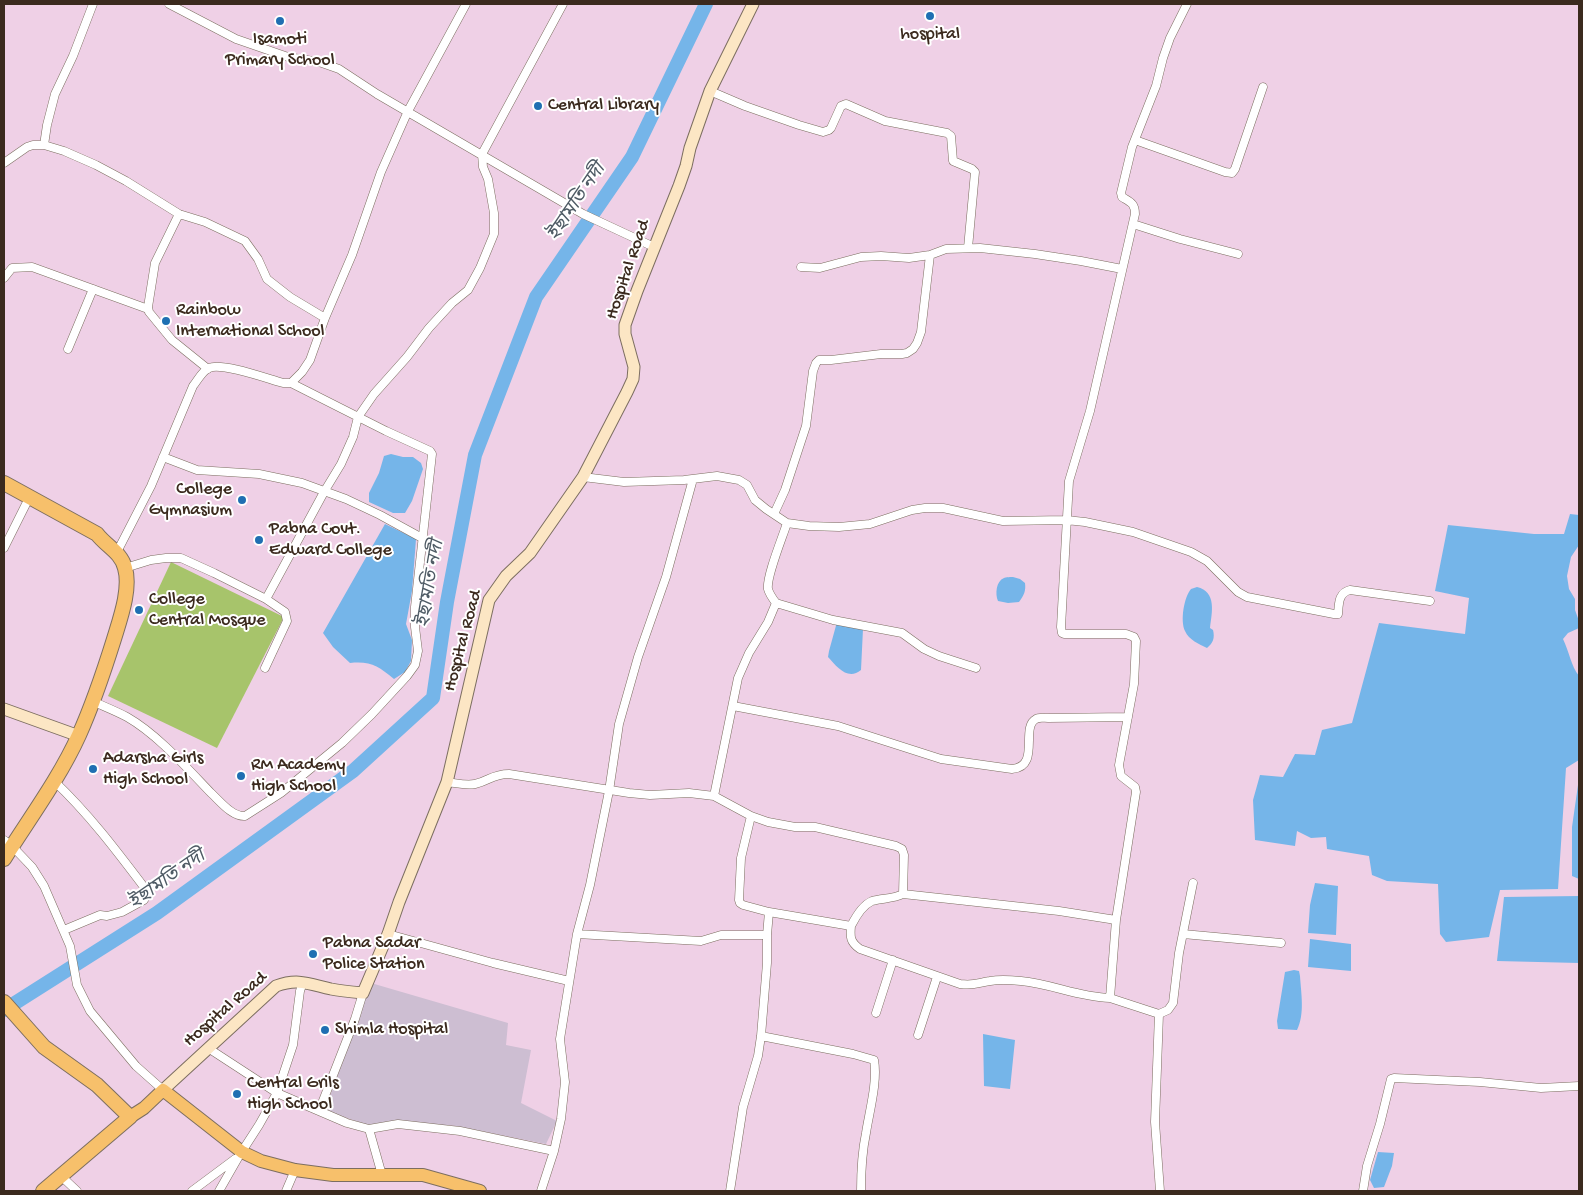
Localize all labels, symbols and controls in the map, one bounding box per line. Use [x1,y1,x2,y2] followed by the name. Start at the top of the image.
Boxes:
[924,10,936,22] marker: hospital
[274,15,286,27] marker: Isamoti Primary School
[900,24,960,46] place label: hospital
[225,29,335,72] place label: Isamoti Primary School
[548,95,659,117] place label: Central Library
[532,100,544,112] marker: Central Library
[544,160,612,246] water label: ইছামতি নদী
[602,217,656,323] street label: Hospital Road
[176,300,325,342] place label: Rainbow International School
[160,315,172,327] marker: Rainbow International School
[149,479,232,522] place label: College Gymnasium
[236,494,248,506] marker: College Gymnasium
[269,519,392,562] place label: Pabna Covt. Edward College
[253,534,265,546] marker: Pabna Covt. Edward College
[413,538,451,630] water label: ইছামতি নদী
[440,588,488,694] street label: Hospital Road
[149,589,265,632] place label: College Central Mosque
[133,604,145,616] marker: College Central Mosque
[103,748,203,791] place label: Adarsha Girls High School
[251,755,345,798] place label: RM Academy High School
[87,763,99,775] marker: Adarsha Girls High School
[235,770,247,782] marker: RM Academy High School
[125,846,211,916] water label: ইছামতি নদী
[323,933,425,976] place label: Pabna Sadar Police Station
[307,948,319,960] marker: Pabna Sadar Police Station
[180,968,272,1052] street label: Hospital Road
[335,1019,448,1041] place label: Shimla Hospital
[319,1024,331,1036] marker: Shimla Hospital
[247,1073,339,1116] place label: Central Grils High School
[231,1088,243,1100] marker: Central Grils High School

